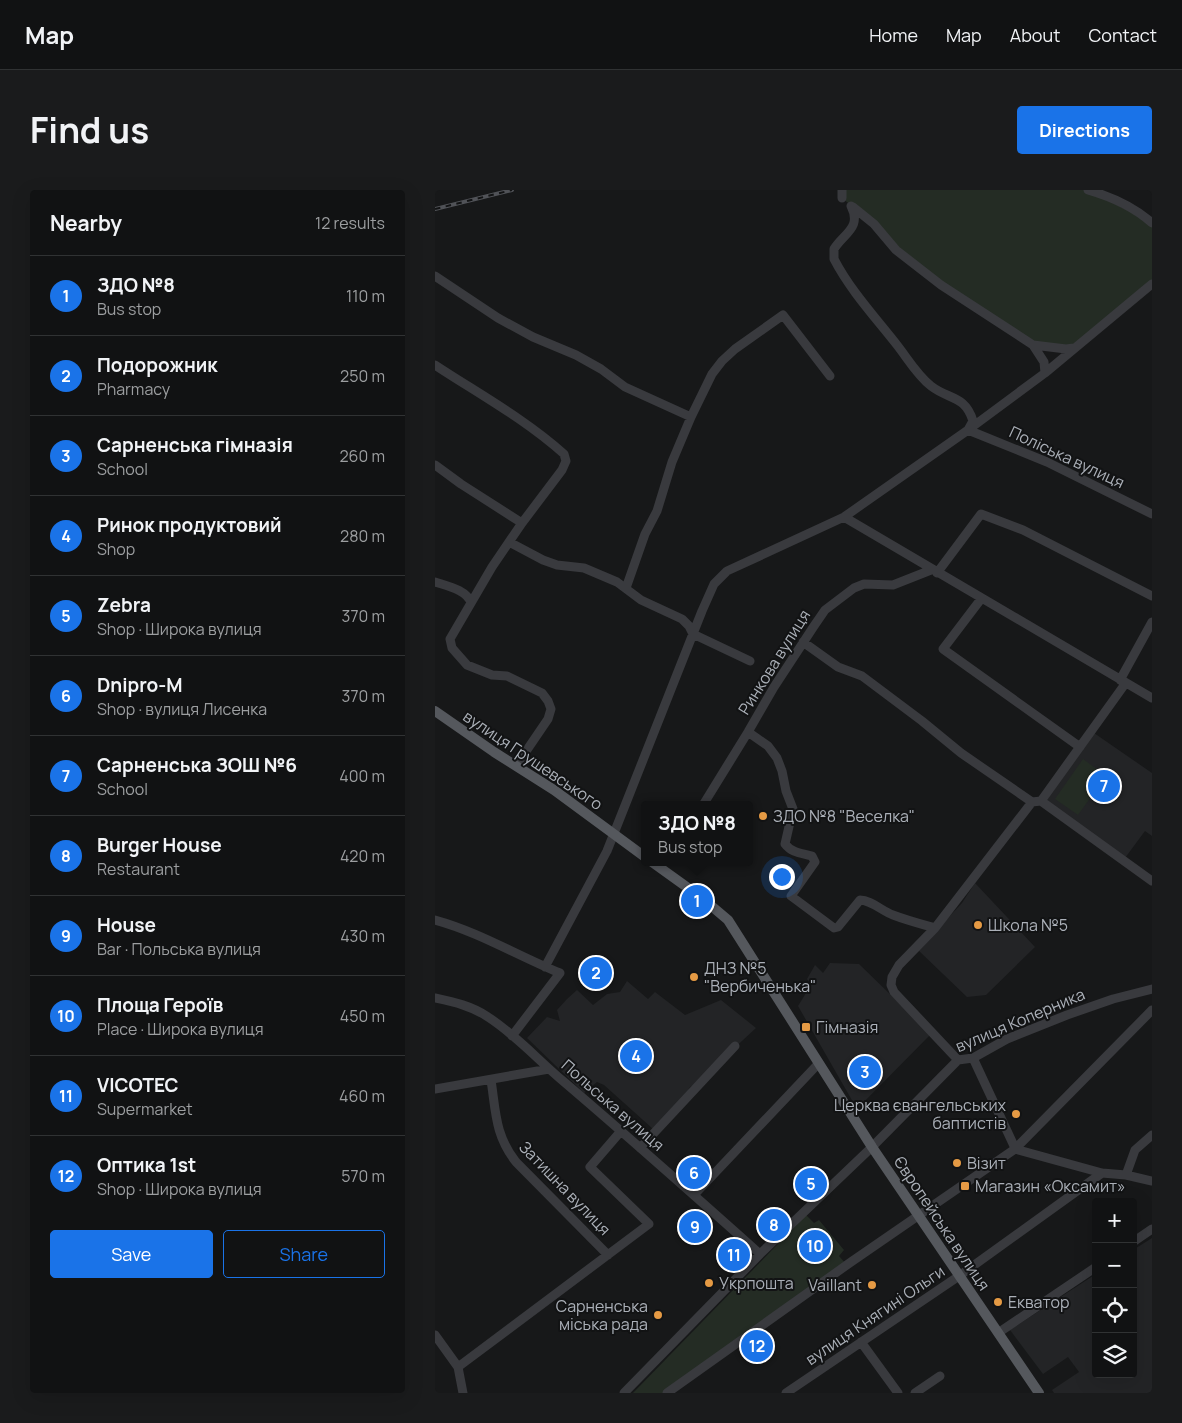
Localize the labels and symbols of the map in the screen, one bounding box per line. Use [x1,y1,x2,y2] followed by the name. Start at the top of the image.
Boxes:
[1006,421,1128,493] street label: Поліська вулиця
[733,605,815,719] street label: Ринкова вулиця
[459,705,607,815] street label: вулиця Грушевського
[1088,767,1120,805] pin: 7
[773,805,915,827] place label: ЗДО №8 "Веселка"
[757,810,769,822] marker: ЗДО №8 "Веселка"
[769,864,795,890] your location
[681,882,713,920] pin: 1
[988,914,1068,936] place label: Школа №5
[972,919,984,931] marker: Школа №5
[580,954,612,992] pin: 2
[704,957,816,997] place label: ДНЗ №5 "Вербиченька"
[688,971,700,983] marker: ДНЗ №5 "Вербиченька"
[952,983,1088,1057] street label: вулиця Коперника
[816,1016,878,1038] place label: Гімназія
[800,1021,812,1033] marker: Гімназія
[620,1037,652,1075] pin: 4
[849,1053,881,1091] pin: 3
[557,1054,669,1156] street label: Польська вулиця
[834,1094,1007,1134] place label: Церква євангельських баптистів
[1010,1108,1022,1120] marker: Церква євангельських баптистів
[514,1136,616,1240] street label: Затишна вулиця
[889,1151,995,1295] street label: Європейська вулиця
[967,1152,1006,1174] place label: Візит
[678,1154,710,1192] pin: 6
[951,1157,963,1169] marker: Візит
[795,1165,827,1203] pin: 5
[975,1175,1126,1197] place label: Магазин «Оксамит»
[959,1180,971,1192] marker: Магазин «Оксамит»
[758,1206,790,1244] pin: 8
[679,1208,711,1246] pin: 9
[799,1227,831,1265] pin: 10
[718,1236,750,1274] pin: 11
[801,1260,949,1370] street label: вулиця Княгині Ольги
[719,1272,794,1294] place label: Укрпошта
[808,1274,862,1296] place label: Vaillant
[703,1277,715,1289] marker: Укрпошта
[866,1279,878,1291] marker: Vaillant
[1008,1291,1069,1313] place label: Екватор
[556,1295,648,1335] place label: Сарненська міська рада
[992,1296,1004,1308] marker: Екватор
[652,1309,664,1321] marker: Сарненська міська рада
[741,1327,773,1365] pin: 12

